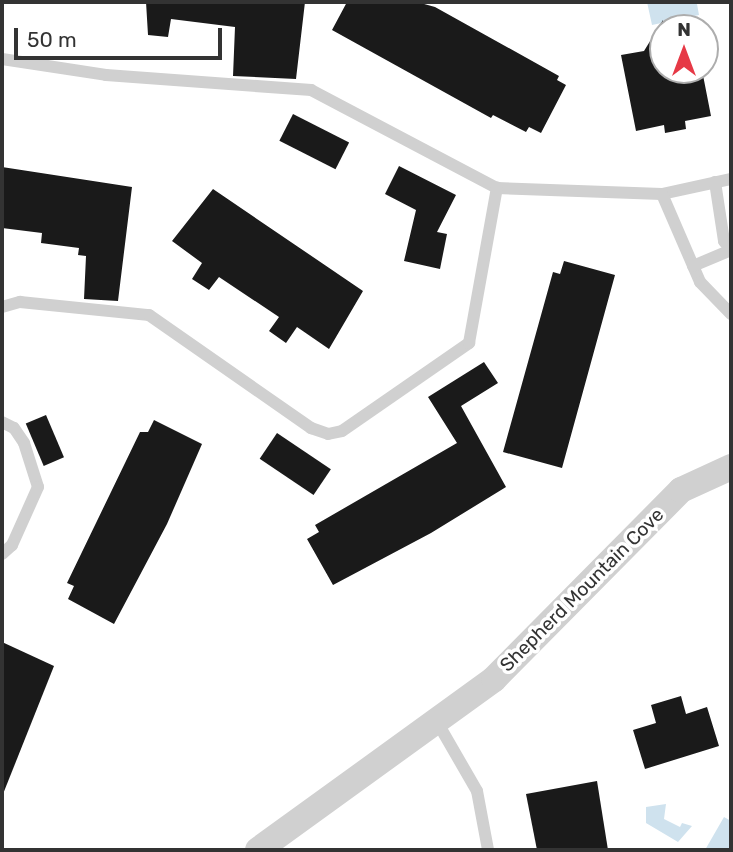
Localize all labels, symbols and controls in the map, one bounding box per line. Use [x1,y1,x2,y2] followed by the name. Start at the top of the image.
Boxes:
[18,14,226,58] scale bar
[649,14,719,84] north arrow
[677,18,691,41] text: N
[27,27,77,52] text: 50 m
[495,503,669,677] street label: Shepherd Mountain Cove

